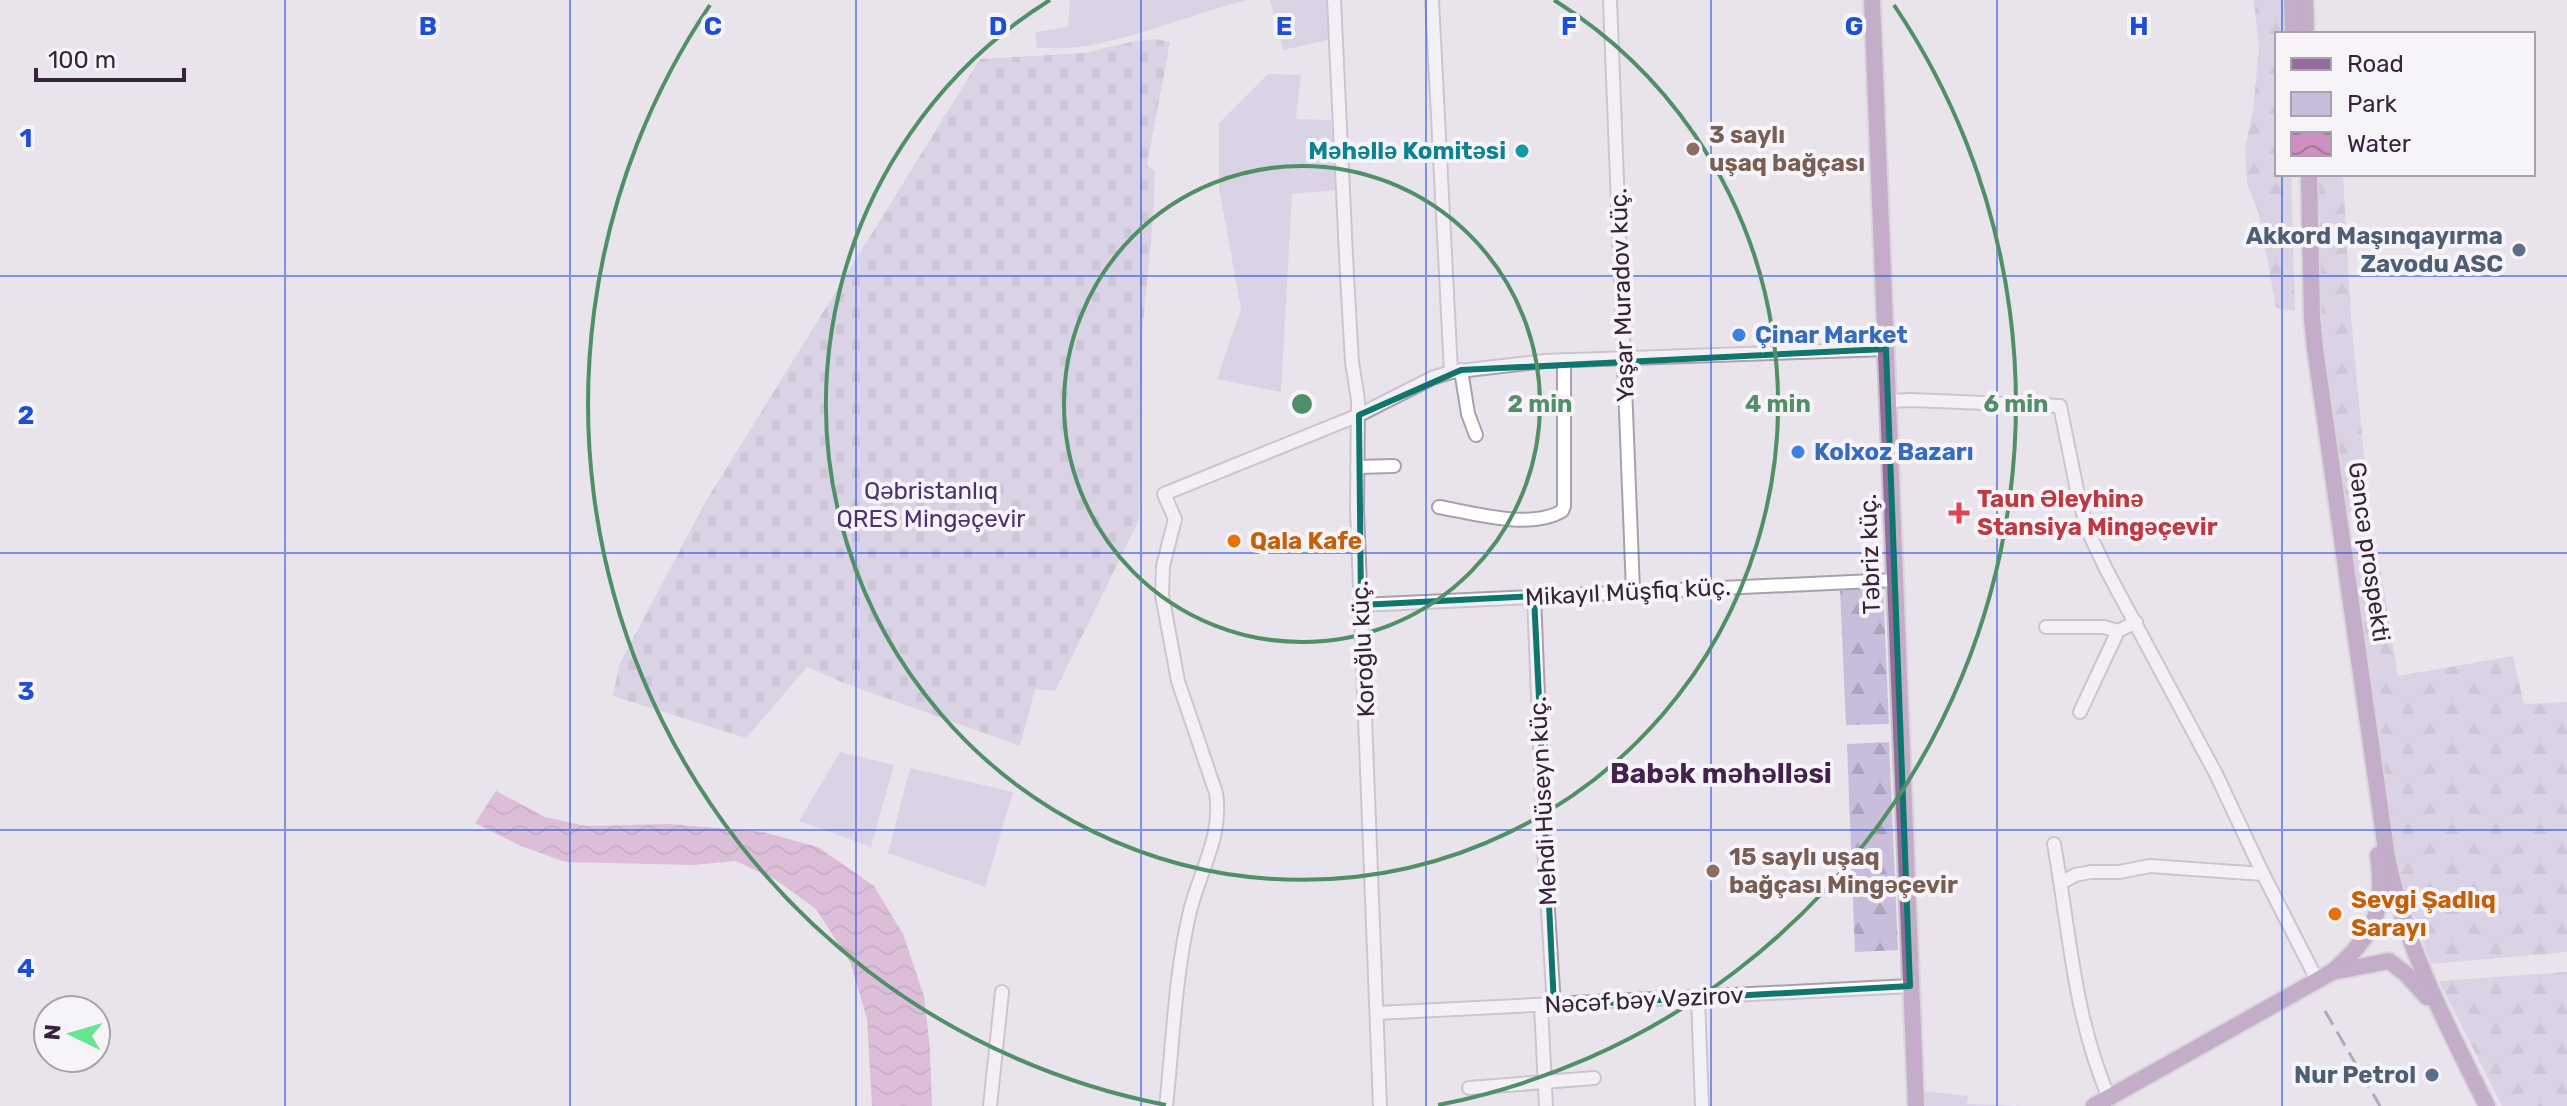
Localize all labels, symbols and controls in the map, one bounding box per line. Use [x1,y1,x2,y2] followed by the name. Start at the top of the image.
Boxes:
[419,11,437,42] text: B
[704,11,722,42] text: C
[989,11,1007,42] text: D
[1276,11,1292,42] text: E
[1561,11,1577,42] text: F
[1845,11,1863,42] text: G
[2129,11,2149,42] text: H
[36,32,184,82] scale bar
[2275,32,2535,176] legend
[48,46,116,74] text: 100 m
[2347,50,2404,78] text: Road
[2347,90,2398,118] text: Park
[1709,121,1865,177] place label: 3 saylı uşaq bağçası
[20,123,32,154] text: 1
[2347,130,2411,158] text: Water
[1308,137,1506,165] place label: Məhəllə Komitəsi
[1684,140,1702,158] marker: 3 saylı uşaq bağçası
[1513,142,1531,160] marker: Məhəllə Komitəsi
[1604,187,1640,403] street label: Yaşar Muradov küç.
[2246,222,2503,278] place label: Akkord Maşınqayırma Zavodu ASC
[2510,241,2528,259] marker: Akkord Maşınqayırma Zavodu ASC
[1755,321,1908,349] place label: Çinar Market
[1730,326,1748,344] marker: Çinar Market
[1288,390,1316,418] centre of rings
[1508,390,1573,418] text: 2 min
[1745,390,1811,418] text: 4 min
[1983,390,2049,418] text: 6 min
[18,400,34,431] text: 2
[1814,438,1974,466] place label: Kolxoz Bazarı
[1789,443,1807,461] marker: Kolxoz Bazarı
[2343,460,2395,644] street label: Gəncə prospekti
[837,477,1025,533] park label: Qəbristanlıq QRES Mingəçevir
[1977,485,2218,541] place label: Taun Əleyhinə Stansiya Mingəçevir
[1854,493,1886,615] street label: Təbriz küç.
[1948,502,1970,524] marker: Taun Əleyhinə Stansiya Mingəçevir
[1250,527,1362,555] place label: Qala Kafe
[1225,532,1243,550] marker: Qala Kafe
[1524,573,1732,611] street label: Mikayıl Müşfiq küç.
[1345,580,1381,718] street label: Koroğlu küç.
[17,676,35,707] text: 3
[1524,696,1562,906] street label: Mehdi Hüseyn küç.
[1610,757,1832,790] district label: Babək məhəlləsi
[1729,843,1958,899] place label: 15 saylı uşaq bağçası Mingəçevir
[1704,862,1722,880] marker: 15 saylı uşaq bağçası Mingəçevir
[2351,886,2496,942] place label: Sevgi Şadlıq Sarayı
[2326,905,2344,923] marker: Sevgi Şadlıq Sarayı
[17,953,35,984] text: 4
[1544,981,1744,1019] street label: Nəcəf bəy Vəzirov
[32,994,112,1074] north arrow
[38,1023,67,1041] text: N
[2294,1061,2416,1089] place label: Nur Petrol
[2423,1066,2441,1084] marker: Nur Petrol

